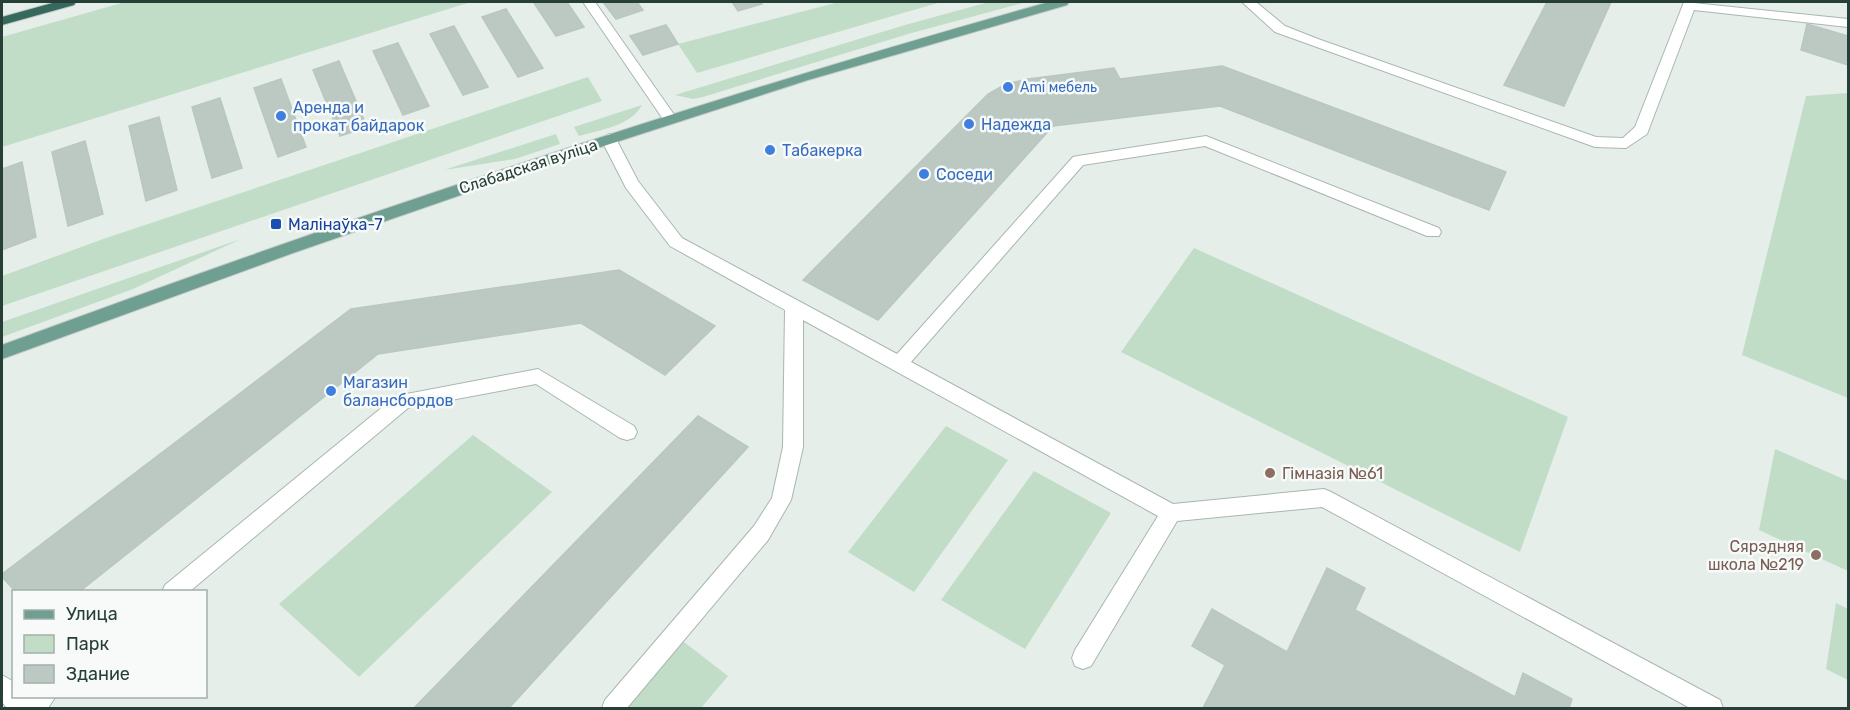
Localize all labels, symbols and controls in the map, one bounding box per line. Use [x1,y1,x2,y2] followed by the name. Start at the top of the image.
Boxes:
[1020,79,1097,96] place label: Ami мебель
[1001,80,1015,94] marker: Ami мебель
[293,98,425,135] place label: Аренда и прокат байдарок
[274,109,288,123] marker: Аренда и прокат байдарок
[981,115,1051,134] place label: Надежда
[962,117,976,131] marker: Надежда
[457,135,600,198] street label: Слабадская вуліца
[782,141,862,160] place label: Табакерка
[763,143,777,157] marker: Табакерка
[936,165,993,184] place label: Соседи
[917,167,931,181] marker: Соседи
[288,215,382,234] place label: Малінаўка-7
[269,217,283,231] marker: Малінаўка-7
[343,373,454,410] place label: Магазин балансбордов
[324,384,338,398] marker: Магазин балансбордов
[1282,464,1383,483] place label: Гімназія №61
[1263,466,1277,480] marker: Гімназія №61
[1708,537,1804,574] place label: Сярэдняя школа №219
[1809,548,1823,562] marker: Сярэдняя школа №219
[12,590,207,698] legend
[66,603,118,625] text: Улица
[66,633,110,655] text: Парк
[66,663,130,685] text: Здание

